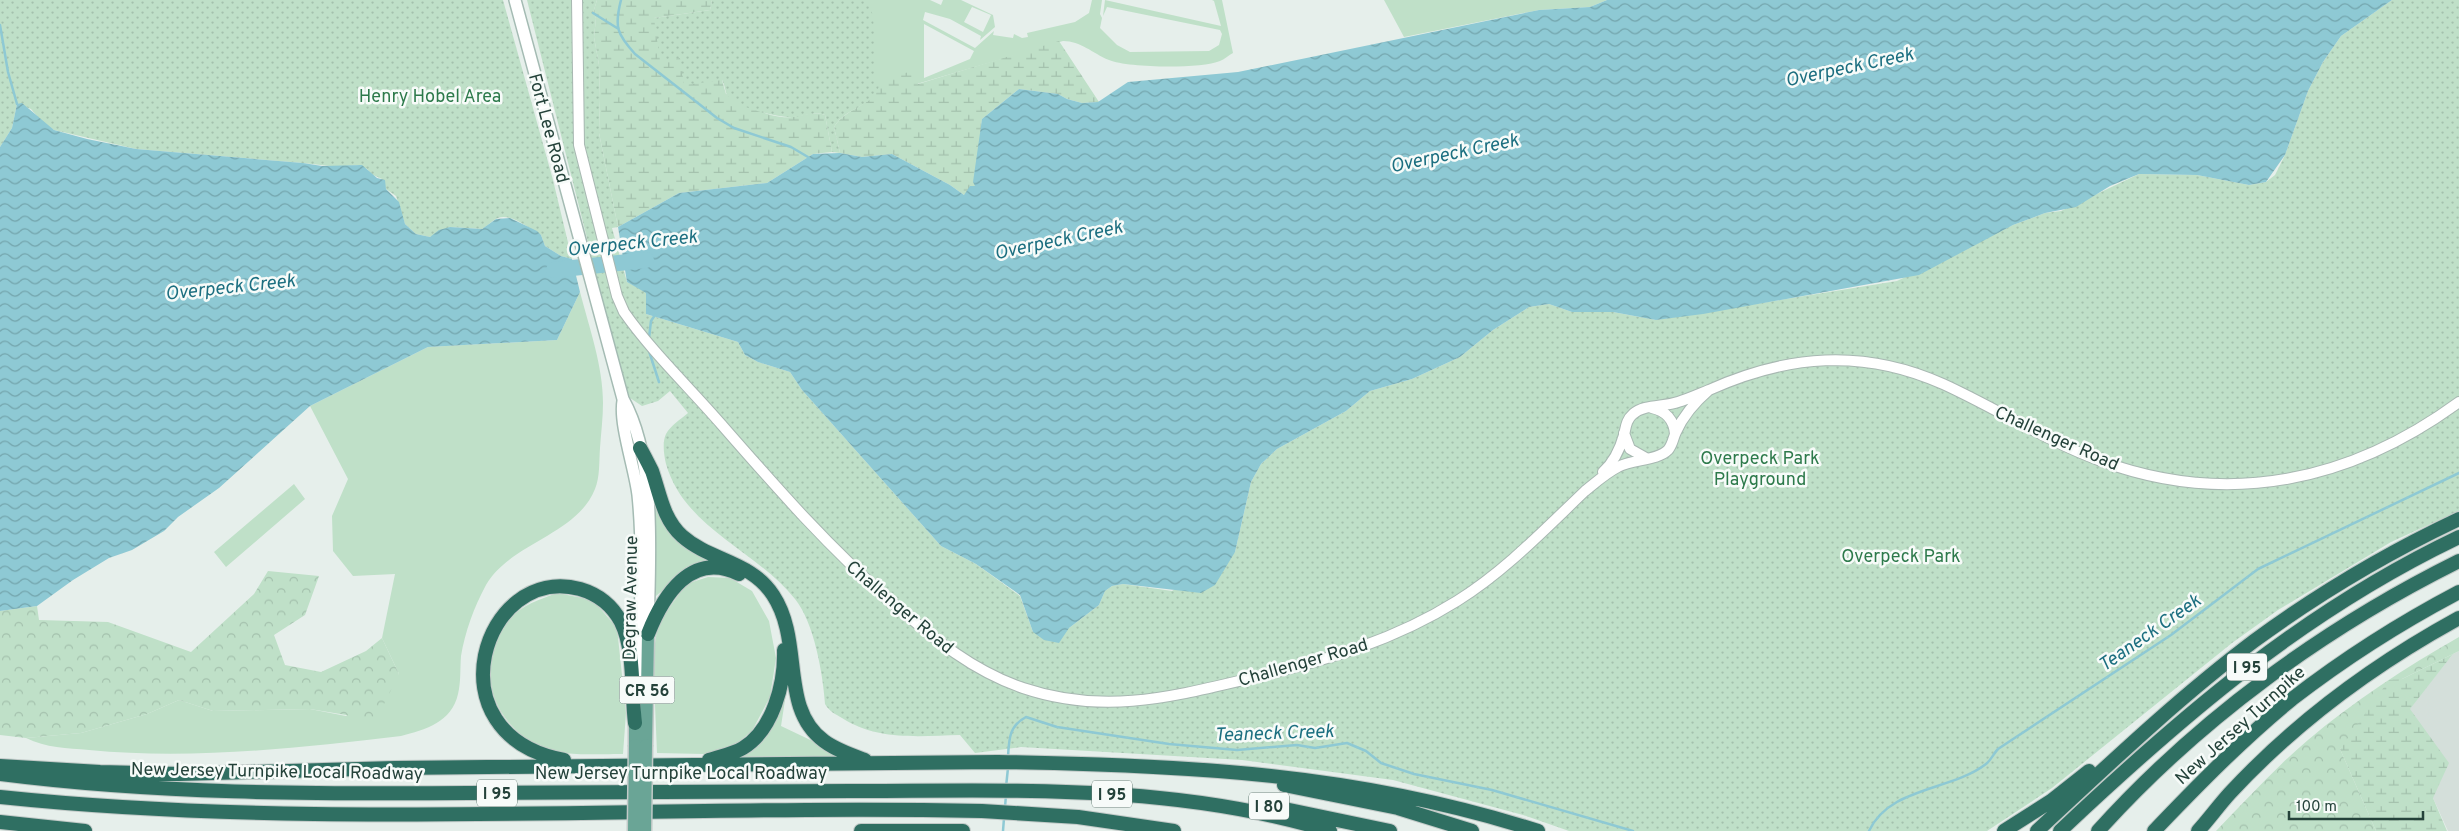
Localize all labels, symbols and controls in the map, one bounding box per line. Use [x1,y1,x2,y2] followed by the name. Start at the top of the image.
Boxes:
[1783,43,1916,93] water label: Overpeck Creek
[522,71,573,186] street label: Fort Lee Road
[359,86,501,109] park label: Henry Hobel Area
[1388,129,1521,179] water label: Overpeck Creek
[992,216,1125,266] water label: Overpeck Creek
[566,225,699,263] water label: Overpeck Creek
[164,269,297,307] water label: Overpeck Creek
[1991,402,2122,477] street label: Challenger Road
[1700,448,1820,492] park label: Overpeck Park Playground
[619,535,644,661] street label: Degraw Avenue
[1841,546,1961,569] park label: Overpeck Park
[840,556,958,660] street label: Challenger Road
[2094,589,2206,678] water label: Teaneck Creek
[1236,634,1371,693] street label: Challenger Road
[2227,654,2267,680] road number: I 95
[2171,662,2311,791] street label: New Jersey Turnpike
[620,676,674,704] road number: CR 56
[1214,720,1335,748] water label: Teaneck Creek
[131,758,423,787] street label: New Jersey Turnpike Local Roadway
[535,763,827,786] street label: New Jersey Turnpike Local Roadway
[477,780,517,806] road number: I 95
[1092,781,1132,808] road number: I 95
[2289,788,2423,820] scale bar
[1249,792,1289,819] road number: I 80
[2296,798,2337,817] text: 100 m

